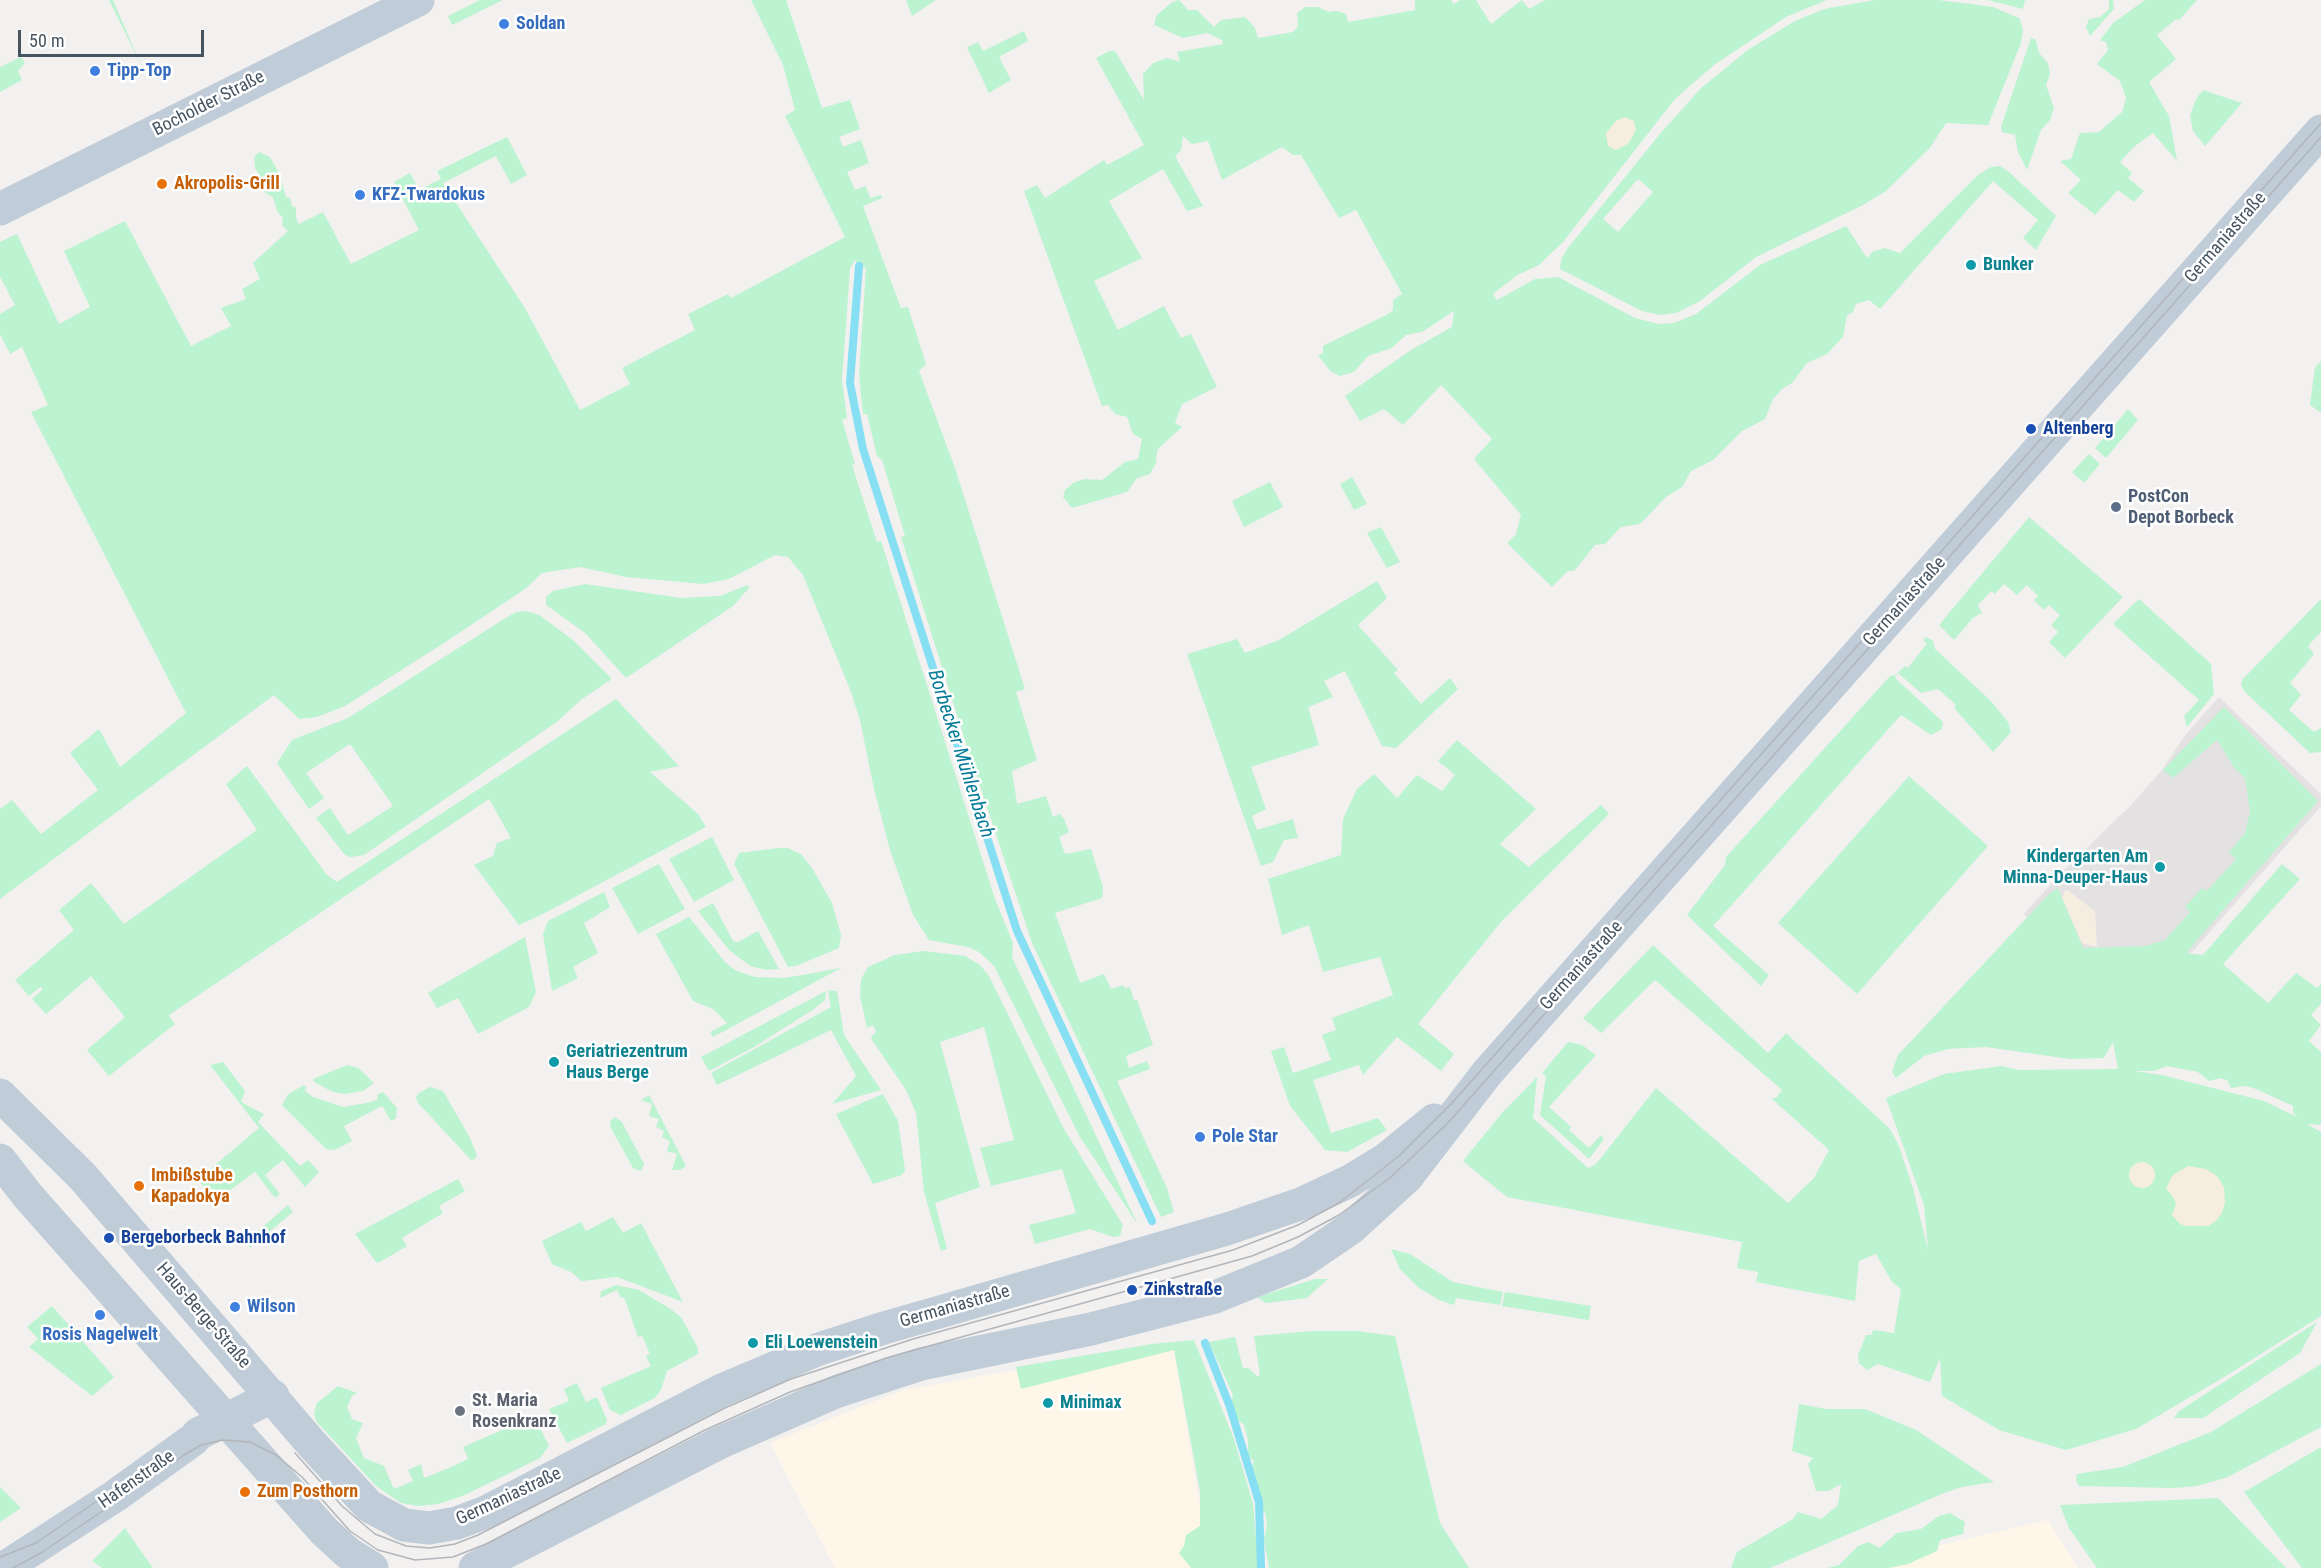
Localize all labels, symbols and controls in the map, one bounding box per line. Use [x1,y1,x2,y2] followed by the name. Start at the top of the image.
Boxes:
[516,13,565,35] place label: Soldan
[497,17,511,31] marker: Soldan
[21,18,207,56] scale bar
[29,30,64,51] text: 50 m
[107,60,171,82] place label: Tipp-Top
[88,64,102,78] marker: Tipp-Top
[150,67,268,141] street label: Bocholder Straße
[174,173,280,195] place label: Akropolis-Grill
[155,177,169,191] marker: Akropolis-Grill
[372,184,485,206] place label: KFZ-Twardokus
[353,188,367,202] marker: KFZ-Twardokus
[2181,188,2271,288] street label: Germaniastraße
[1983,254,2034,276] place label: Bunker
[1964,258,1978,272] marker: Bunker
[2043,418,2114,440] place label: Altenberg
[2024,422,2038,436] marker: Altenberg
[2128,486,2234,528] place label: PostCon Depot Borbeck
[2109,500,2123,514] marker: PostCon Depot Borbeck
[1859,553,1951,651] street label: Germaniastraße
[921,667,999,841] water label: Borbecker Mühlenbach
[2003,846,2148,888] place label: Kindergarten Am Minna-Deuper-Haus
[2153,860,2167,874] marker: Kindergarten Am Minna-Deuper-Haus
[1536,917,1628,1015] street label: Germaniastraße
[566,1041,688,1084] place label: Geriatriezentrum Haus Berge
[547,1055,561,1069] marker: Geriatriezentrum Haus Berge
[1212,1126,1278,1148] place label: Pole Star
[1193,1130,1207,1144] marker: Pole Star
[151,1165,233,1208] place label: Imbißstube Kapadokya
[132,1179,146,1193] marker: Imbißstube Kapadokya
[121,1227,286,1249] place label: Bergeborbeck Bahnhof
[102,1231,116,1245] marker: Bergeborbeck Bahnhof
[151,1259,255,1373] street label: Haus-Berge-Straße
[1144,1279,1222,1301] place label: Zinkstraße
[898,1281,1012,1333] street label: Germaniastraße
[1125,1283,1139,1297] marker: Zinkstraße
[247,1296,296,1318] place label: Wilson
[228,1300,242,1314] marker: Wilson
[93,1308,107,1322] marker: Rosis Nagelwelt
[42,1324,158,1346] place label: Rosis Nagelwelt
[765,1332,878,1354] place label: Eli Loewenstein
[746,1336,760,1350] marker: Eli Loewenstein
[472,1390,556,1432] place label: St. Maria Rosenkranz
[1060,1392,1122,1414] place label: Minimax
[1041,1396,1055,1410] marker: Minimax
[453,1404,467,1418] marker: St. Maria Rosenkranz
[95,1446,179,1514] street label: Hafenstraße
[453,1463,565,1531] street label: Germaniastraße
[257,1481,358,1503] place label: Zum Posthorn
[238,1485,252,1499] marker: Zum Posthorn

